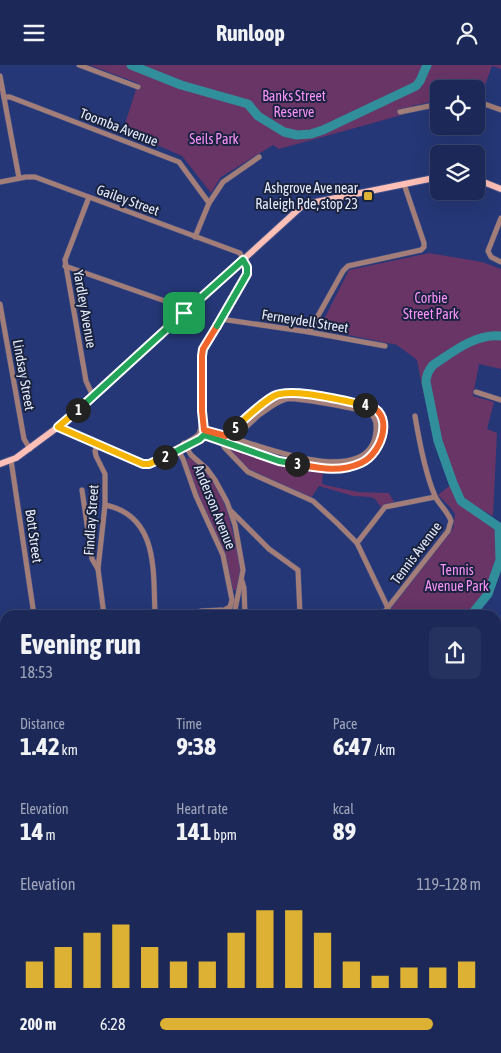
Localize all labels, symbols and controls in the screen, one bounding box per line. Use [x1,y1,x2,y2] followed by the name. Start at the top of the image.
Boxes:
[20,19,48,47] icon: menu
[453,19,481,47] icon: person
[216,20,285,46] text: Runloop
[430,80,485,200] map controls
[430,80,485,135] button: locate
[262,88,326,120] park label: Banks Street Reserve
[78,105,160,149] street label: Toomba Avenue
[189,131,239,147] park label: Seils Park
[430,145,485,200] button: layers
[255,180,359,212] place label: Ashgrove Ave near Raleigh Pde, stop 23
[95,181,161,219] street label: Gailey Street
[362,190,374,202] marker: Ashgrove Ave near Raleigh Pde, stop 23
[70,269,100,349] street label: Yardley Avenue
[403,290,459,322] park label: Corbie Street Park
[163,292,205,334] pin
[170,299,198,327] icon: arrive
[261,306,349,336] street label: Ferneydell Street
[10,338,38,412] street label: Lindsay Street
[352,393,378,417] pin: 4
[66,397,90,423] pin: 1
[362,397,369,413] text: 4
[75,402,82,418] text: 1
[222,415,248,441] pin: 5
[232,420,239,436] text: 5
[152,445,178,469] pin: 2
[162,449,169,465] text: 2
[284,451,310,477] pin: 3
[294,456,301,472] text: 3
[191,462,239,552] street label: Anderson Avenue
[81,484,101,556] street label: Findlay Street
[22,508,46,564] street label: Bott Street
[387,519,445,587] street label: Tennis Avenue
[425,562,489,594] park label: Tennis Avenue Park
[429,627,481,679] button: share
[20,628,141,660] text: Evening run
[20,663,53,681] text: 18:53
[20,716,65,732] text: Distance
[176,716,202,732] text: Time
[333,716,357,732] text: Pace
[20,732,60,760] text: 1.42
[176,732,216,760] text: 9:38
[333,732,372,760] text: 6:47
[60,742,78,758] text: km
[372,742,395,758] text: /km
[20,801,69,817] text: Elevation
[176,801,228,817] text: Heart rate
[333,801,354,817] text: kcal
[20,817,44,845] text: 14
[176,817,212,845] text: 141
[333,817,356,845] text: 89
[44,827,56,843] text: m
[212,827,237,843] text: bpm
[20,875,75,893] text: Elevation
[417,875,481,893] text: 119–128 m
[20,1015,56,1033] text: 200 m
[100,1015,125,1033] text: 6:28

